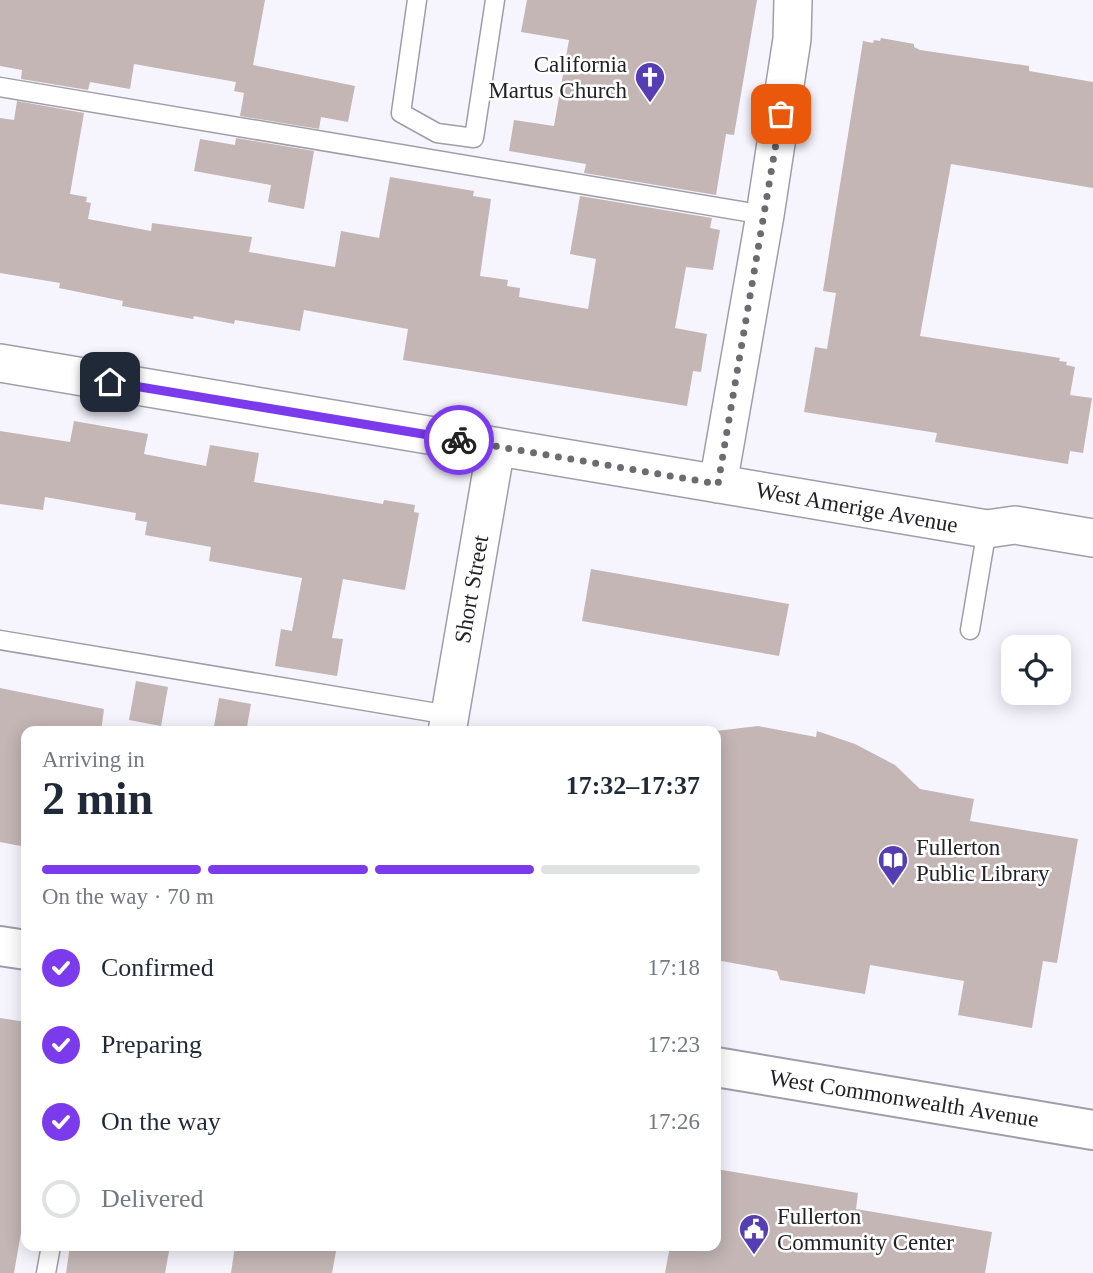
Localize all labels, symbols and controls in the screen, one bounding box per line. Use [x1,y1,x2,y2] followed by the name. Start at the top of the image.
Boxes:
[488,52,627,103] place label: California Martus Church
[633,60,667,104] church icon: California Martus Church
[751,84,811,144] pin
[762,95,800,133] icon: bag
[80,352,140,412] pin
[91,363,129,401] icon: home
[424,405,494,475] courier
[440,421,478,459] icon: bike
[754,477,960,538] street label: West Amerige Avenue
[450,533,493,645] street label: Short Street
[1001,635,1071,705] map controls
[1001,635,1071,705] button: locate
[42,747,145,772] text: Arriving in
[566,771,700,800] text: 17:32–17:37
[42,773,153,824] text: 2 min
[916,835,1050,886] place label: Fullerton Public Library
[876,843,910,887] library icon: Fullerton Public Library
[42,884,214,909] text: On the way · 70 m
[42,949,80,987] icon: check
[101,953,214,982] text: Confirmed
[648,955,700,980] text: 17:18
[42,1026,80,1064] icon: check
[101,1030,202,1059] text: Preparing
[648,1032,700,1057] text: 17:23
[767,1065,1040,1132] street label: West Commonwealth Avenue
[42,1103,80,1141] icon: check
[101,1107,221,1136] text: On the way
[648,1109,700,1134] text: 17:26
[101,1184,204,1213] text: Delivered
[777,1204,954,1255] place label: Fullerton Community Center
[737,1212,771,1256] public building icon: Fullerton Community Center

